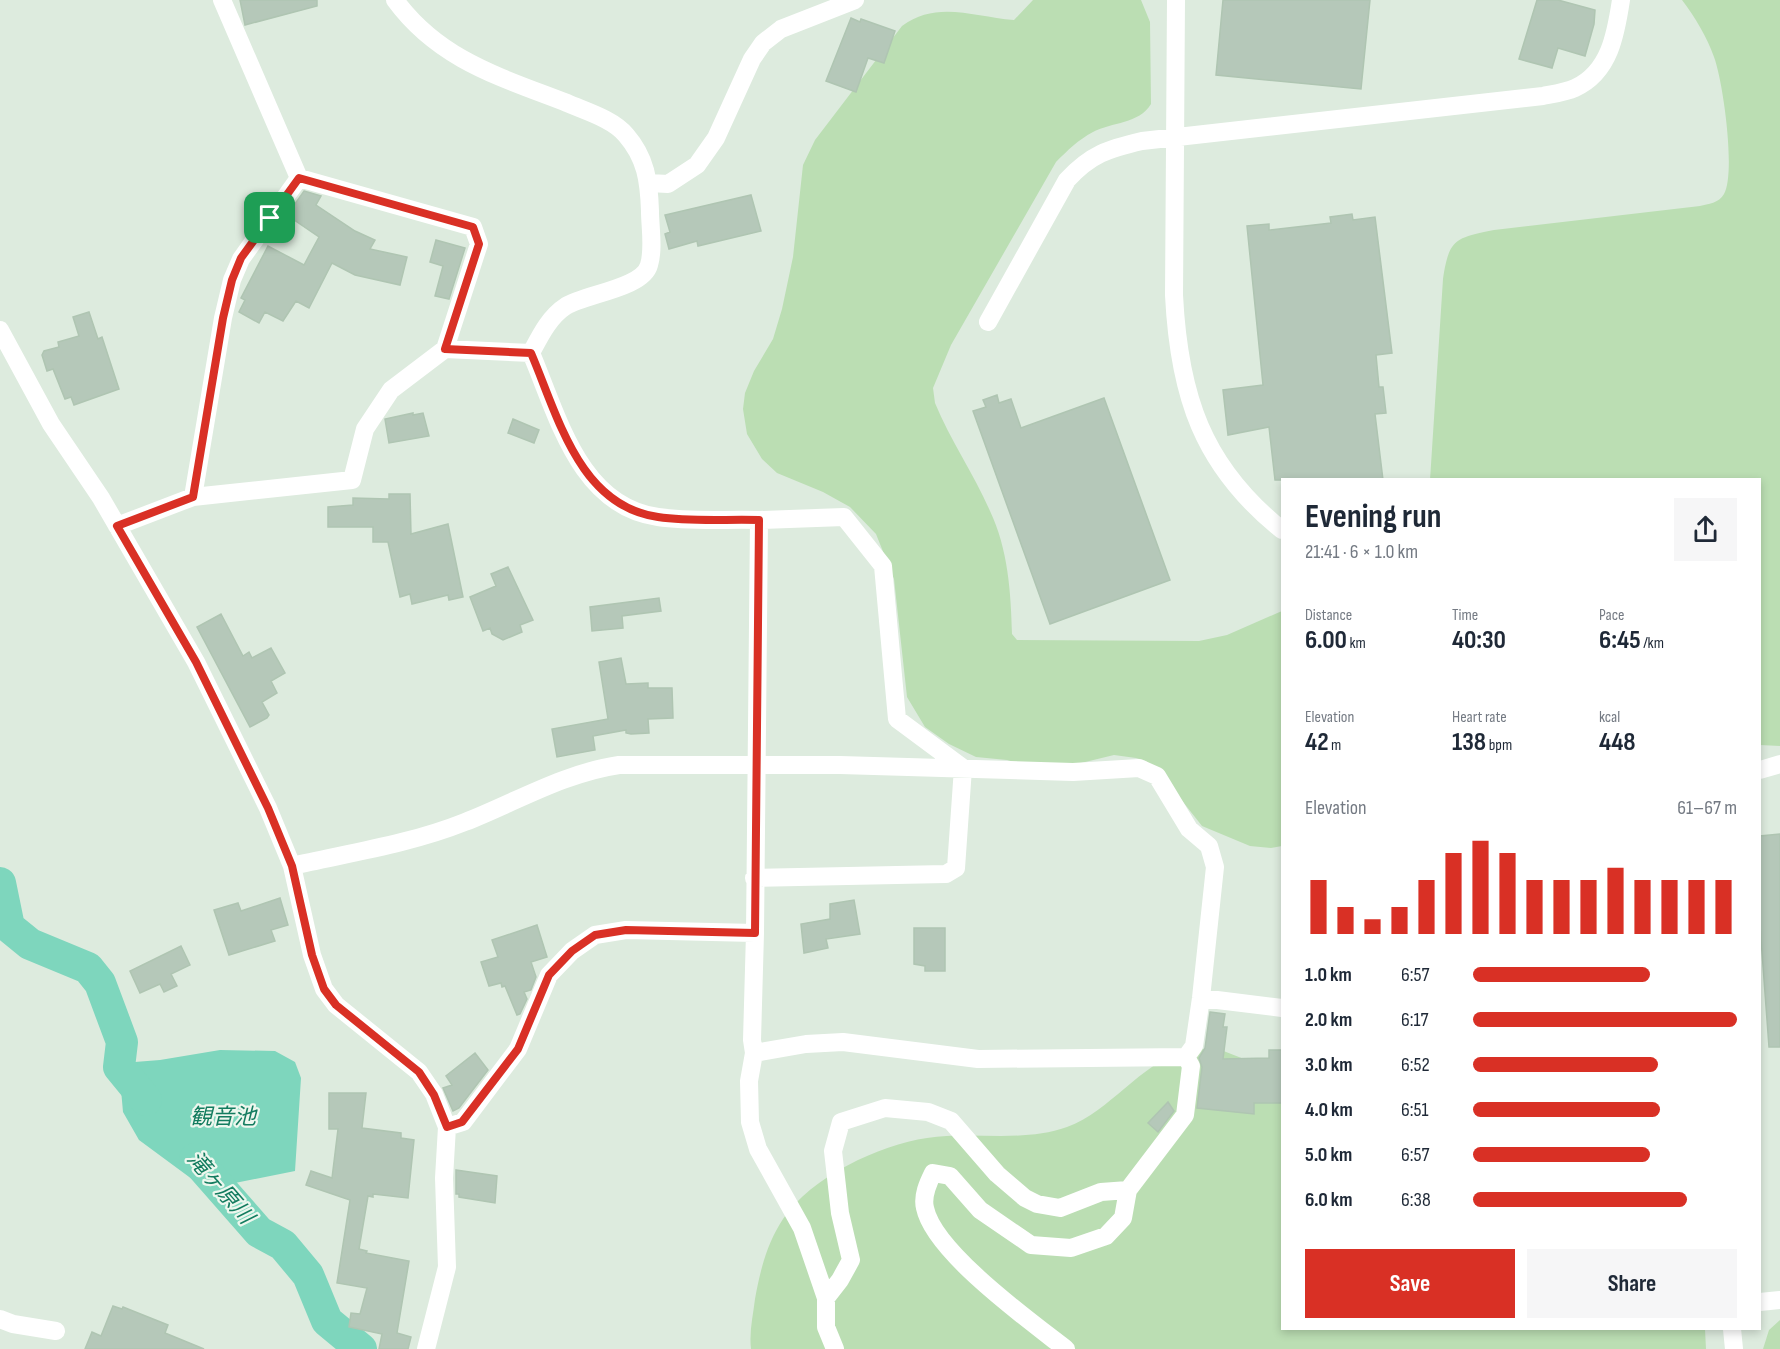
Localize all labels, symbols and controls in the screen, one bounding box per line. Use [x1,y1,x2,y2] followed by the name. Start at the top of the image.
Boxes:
[244,192,295,243] pin
[253,201,286,234] icon: arrive
[1305,497,1441,537] text: Evening run
[1674,498,1737,561] button: share
[1305,540,1418,564] text: 21:41 · 6 × 1.0 km
[1305,606,1352,625] text: Distance
[1452,606,1478,625] text: Time
[1599,606,1624,625] text: Pace
[1305,625,1347,656] text: 6.00
[1452,625,1506,656] text: 40:30
[1599,625,1641,656] text: 6:45
[1347,634,1366,653] text: km
[1641,634,1664,653] text: /km
[1305,708,1354,727] text: Elevation
[1452,708,1507,727] text: Heart rate
[1599,708,1620,727] text: kcal
[1305,727,1329,758] text: 42
[1452,727,1486,758] text: 138
[1599,727,1636,758] text: 448
[1329,736,1341,755] text: m
[1486,736,1512,755] text: bpm
[1305,796,1367,820] text: Elevation
[1677,796,1737,820] text: 61–67 m
[1305,963,1352,987] text: 1.0 km
[1401,963,1429,987] text: 6:57
[1305,1008,1352,1032] text: 2.0 km
[1401,1008,1429,1032] text: 6:17
[1305,1053,1352,1077] text: 3.0 km
[1401,1053,1430,1077] text: 6:52
[1305,1098,1353,1122] text: 4.0 km
[1401,1098,1429,1122] text: 6:51
[190,1104,258,1131] water label: 観音池
[1305,1143,1352,1167] text: 5.0 km
[1401,1143,1429,1167] text: 6:57
[181,1146,260,1232] water label: 滝ヶ原川
[1305,1188,1353,1212] text: 6.0 km
[1401,1188,1431,1212] text: 6:38
[1305,1249,1515,1318] button: Save
[1527,1249,1737,1318] button: Share

